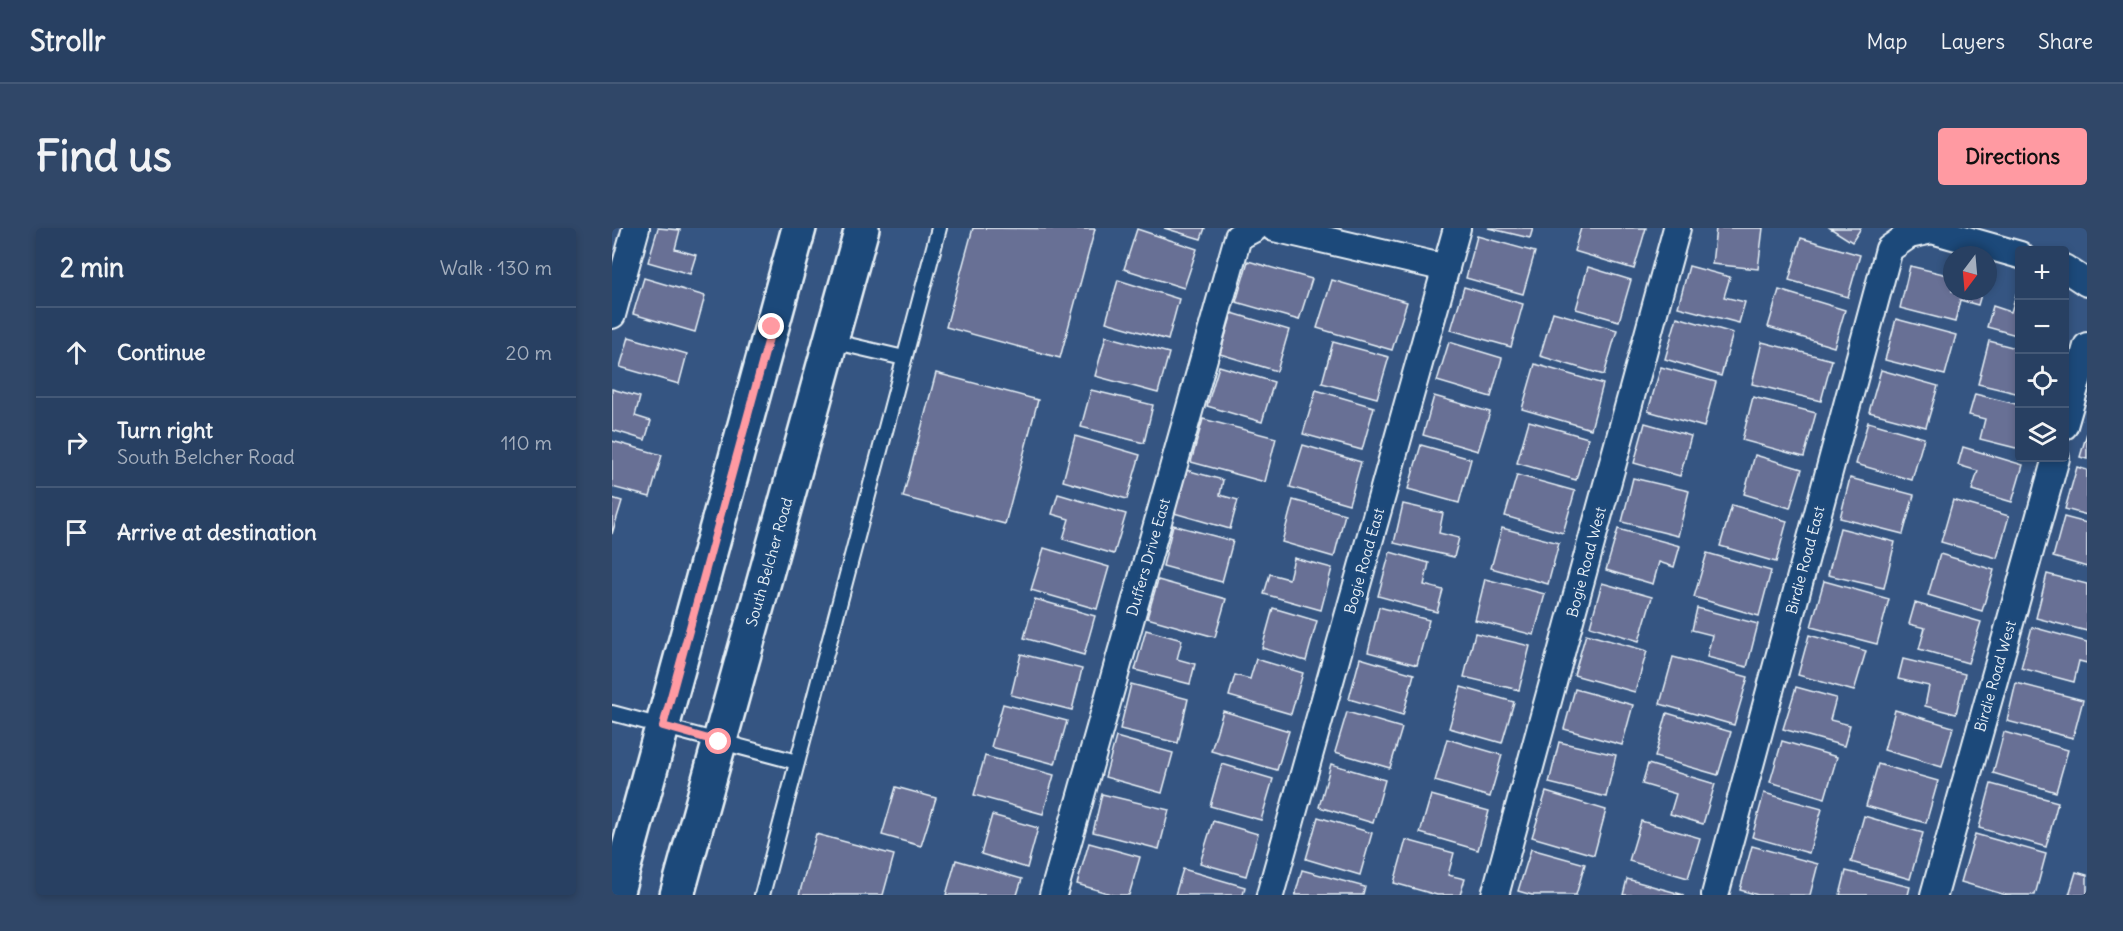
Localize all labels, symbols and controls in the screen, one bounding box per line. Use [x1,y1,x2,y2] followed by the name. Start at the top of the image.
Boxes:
[30,23,105,59] text: Strollr
[1867,28,1907,55] text: Map
[1940,28,2005,55] text: Layers
[2038,28,2093,55] text: Share
[1938,128,2087,185] button: Directions
[36,130,172,182] text: Find us
[1943,246,1997,300] north arrow
[2015,246,2069,462] map controls
[2015,246,2069,300] button: +
[60,251,124,284] text: 2 min
[440,255,552,280] text: Walk · 130 m
[2015,300,2069,354] button: −
[758,313,784,339] route end
[60,336,93,369] icon: ahead
[117,338,206,366] text: Continue
[506,340,552,365] text: 20 m
[2015,354,2069,408] button: locate
[2015,408,2069,462] button: layers
[117,416,213,444] text: Turn right
[60,426,93,459] icon: right
[501,430,552,455] text: 110 m
[117,444,295,469] text: South Belcher Road
[741,495,797,629] street label: South Belcher Road
[1122,496,1174,618] street label: Duffers Drive East
[1781,504,1829,616] street label: Birdie Road East
[1562,505,1610,619] street label: Bogie Road West
[1340,506,1388,616] street label: Bogie Road East
[60,516,93,549] icon: arrive
[117,518,317,546] text: Arrive at destination
[1970,618,2020,734] street label: Birdie Road West
[705,728,731,754] route start

